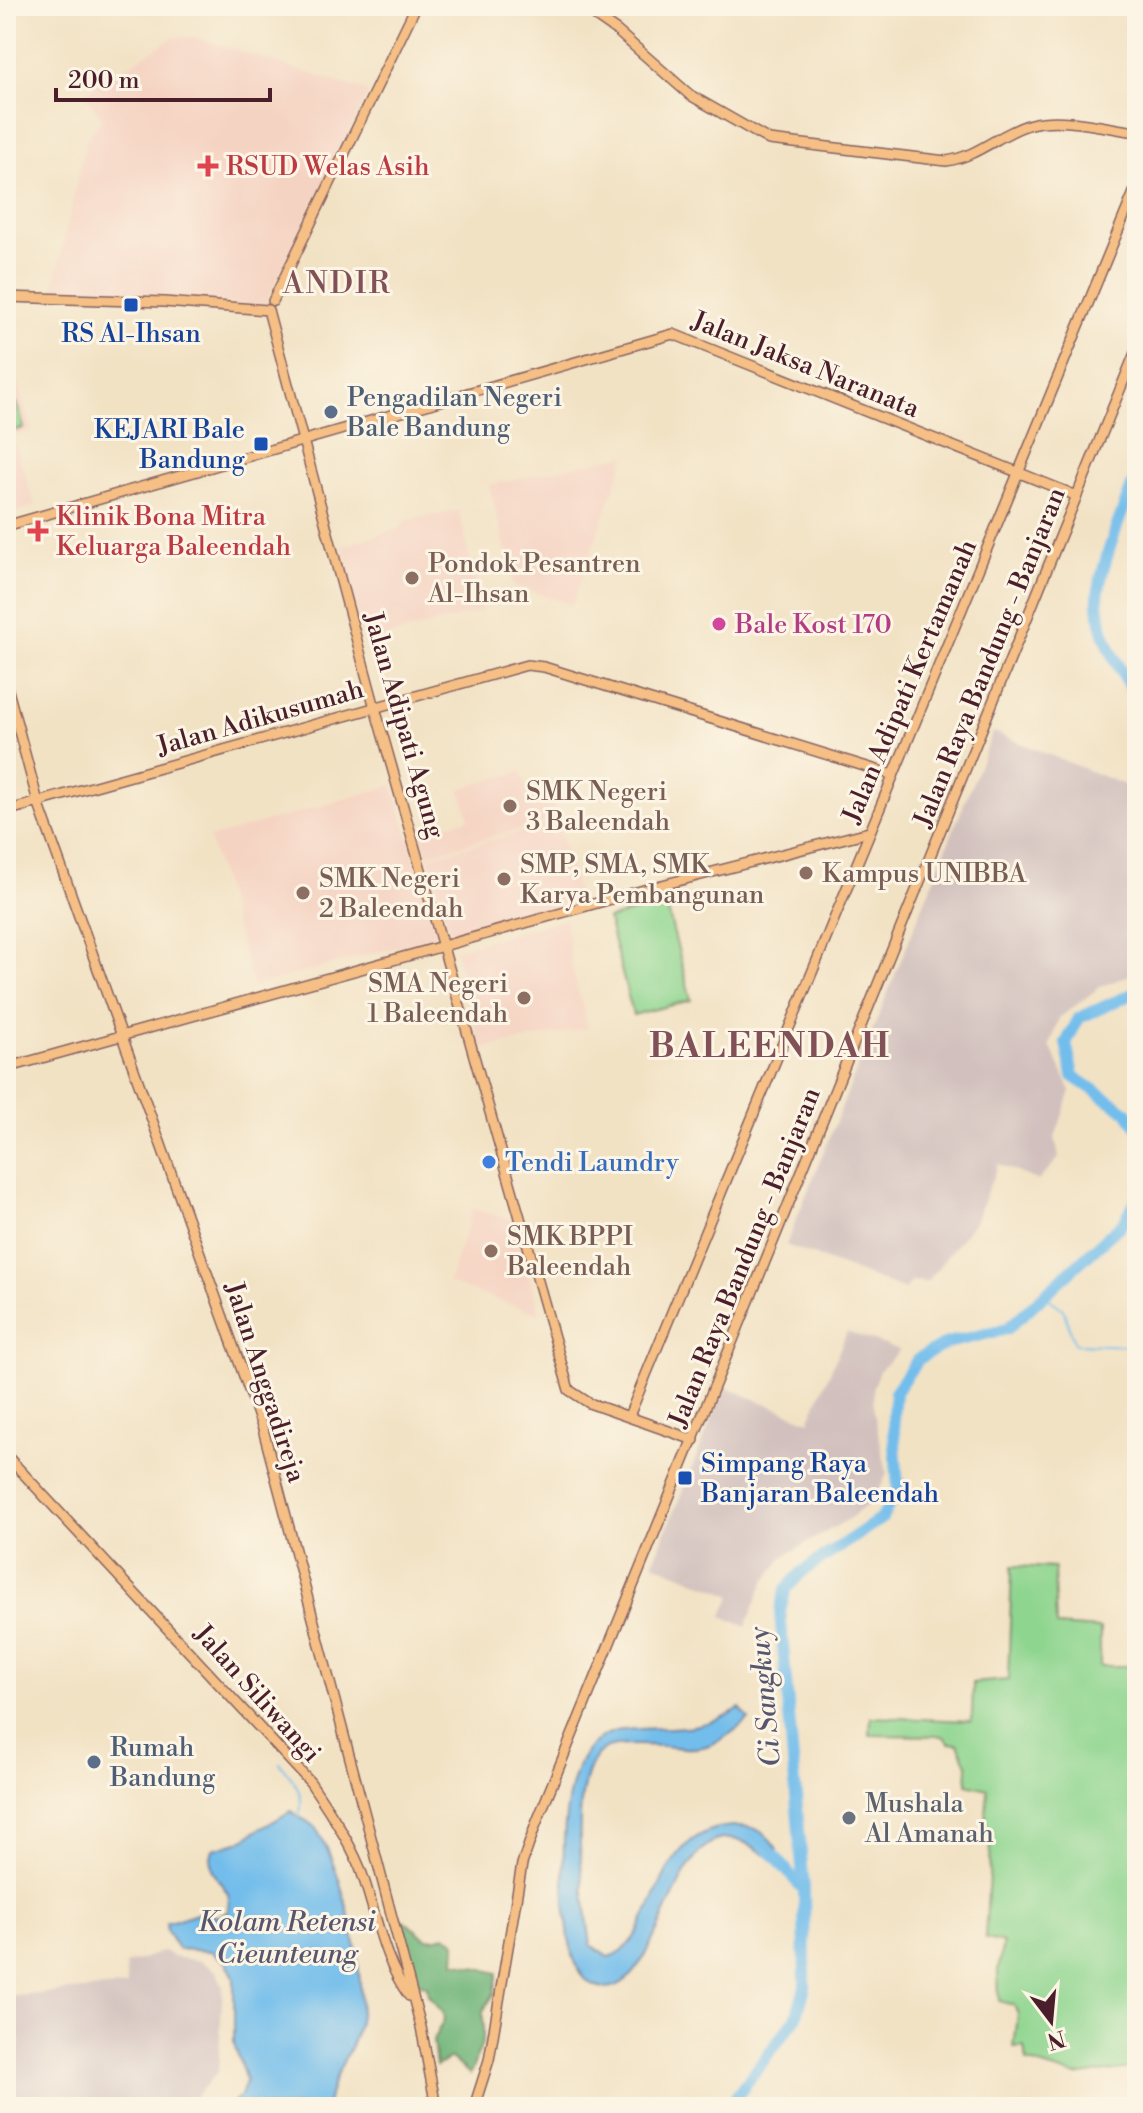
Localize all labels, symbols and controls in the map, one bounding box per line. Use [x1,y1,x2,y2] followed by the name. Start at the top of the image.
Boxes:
[56,52,270,102] scale bar
[68,66,139,96] text: 200 m
[226,151,430,183] place label: RSUD Welas Asih
[197,155,219,177] marker: RSUD Welas Asih
[282,265,391,303] district label: ANDIR
[122,296,140,314] marker: RS Al-Ihsan
[686,304,925,425] street label: Jalan Jaksa Naranata
[61,318,201,350] place label: RS Al-Ihsan
[346,382,562,444] place label: Pengadilan Negeri Bale Bandung
[322,403,340,421] marker: Pengadilan Negeri Bale Bandung
[94,414,246,476] place label: KEJARI Bale Bandung
[252,435,270,453] marker: KEJARI Bale Bandung
[907,483,1073,833] street label: Jalan Raya Bandung - Banjaran
[56,501,291,563] place label: Klinik Bona Mitra Keluarga Baleendah
[27,520,49,542] marker: Klinik Bona Mitra Keluarga Baleendah
[835,535,984,829] street label: Jalan Adipati Kertamanah
[427,548,641,610] place label: Pondok Pesantren Al-Ihsan
[403,569,421,587] marker: Pondok Pesantren Al-Ihsan
[356,608,452,843] street label: Jalan Adipati Agung
[734,609,892,641] place label: Bale Kost 170
[710,615,728,633] marker: Bale Kost 170
[152,673,367,763] street label: Jalan Adikusumah
[526,776,670,838] place label: SMK Negeri 3 Baleendah
[501,797,519,815] marker: SMK Negeri 3 Baleendah
[520,849,764,911] place label: SMP, SMA, SMK Karya Pembangunan
[822,858,1028,890] place label: Kampus UNIBBA
[319,863,463,925] place label: SMK Negeri 2 Baleendah
[797,864,815,882] marker: Kampus UNIBBA
[495,870,513,888] marker: SMP, SMA, SMK Karya Pembangunan
[294,884,312,902] marker: SMK Negeri 2 Baleendah
[367,968,508,1030] place label: SMA Negeri 1 Baleendah
[515,989,533,1007] marker: SMA Negeri 1 Baleendah
[649,1026,891,1068] district label: BALEENDAH
[662,1083,828,1433] street label: Jalan Raya Bandung - Banjaran
[505,1147,679,1179] place label: Tendi Laundry
[480,1153,498,1171] marker: Tendi Laundry
[506,1221,633,1283] place label: SMK BPPI Baleendah
[482,1242,500,1260] marker: SMK BPPI Baleendah
[217,1277,313,1487] street label: Jalan Anggadireja
[700,1448,939,1510] place label: Simpang Raya Banjaran Baleendah
[676,1469,694,1487] marker: Simpang Raya Banjaran Baleendah
[186,1617,328,1769] street label: Jalan Siliwangi
[742,1624,789,1769] water label: Ci Sangkuy
[109,1732,216,1794] place label: Rumah Bandung
[85,1753,103,1771] marker: Rumah Bandung
[864,1788,994,1850] place label: Mushala Al Amanah
[840,1809,858,1827] marker: Mushala Al Amanah
[198,1905,376,1972] water label: Kolam Retensi Cieunteung
[1011,1981,1091,2061] north arrow
[1043,2023,1068,2054] text: N

